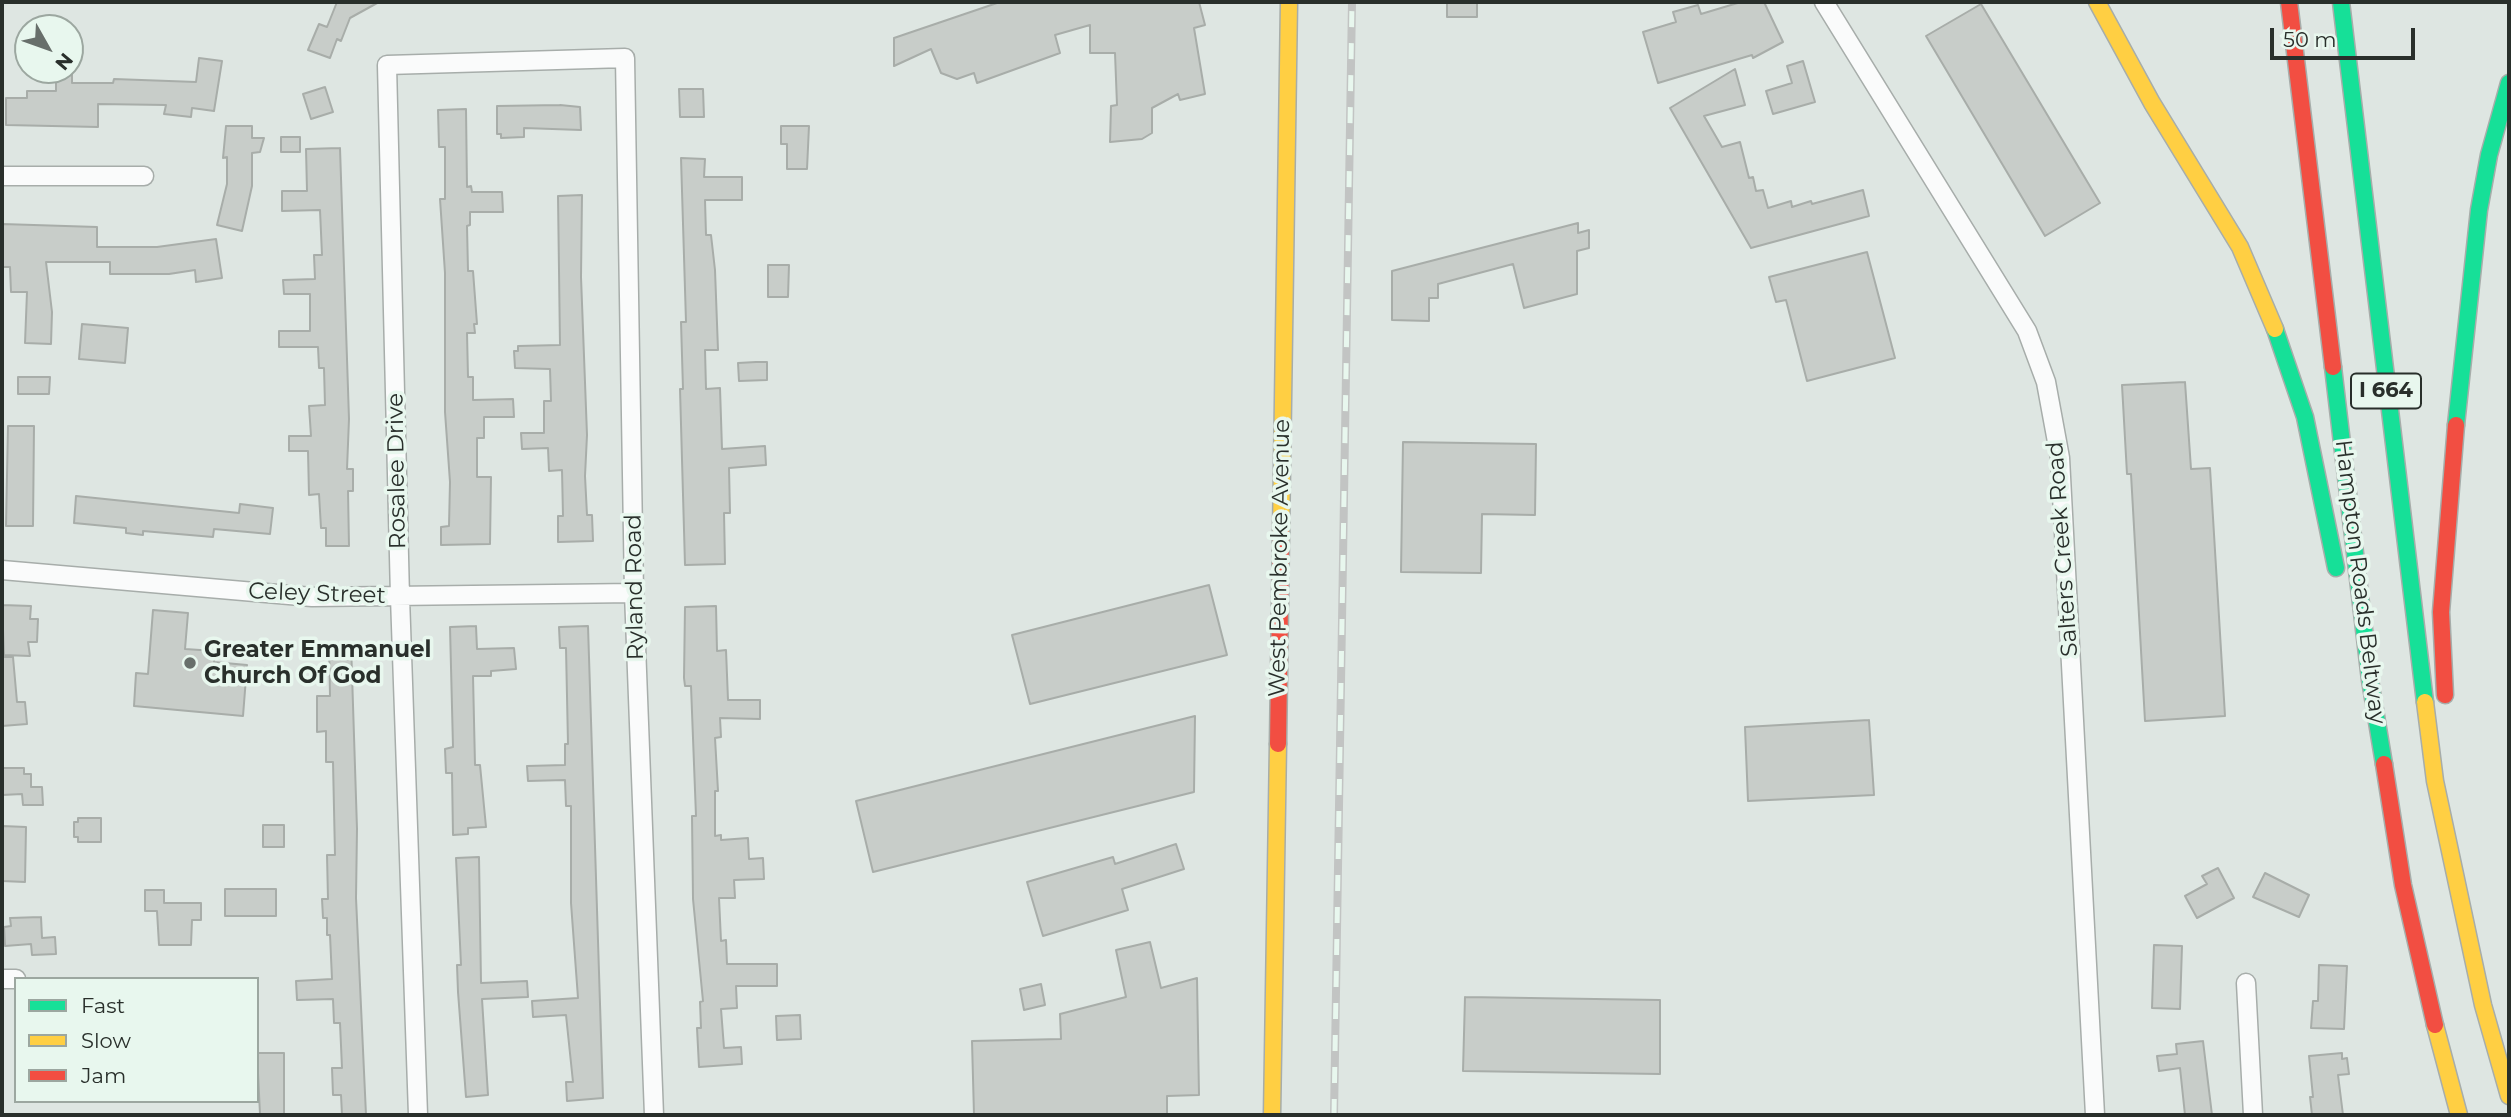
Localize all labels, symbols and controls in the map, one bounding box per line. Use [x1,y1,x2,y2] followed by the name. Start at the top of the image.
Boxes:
[14,14,84,84] north arrow
[2273,14,2418,58] scale bar
[2283,27,2337,52] text: 50 m
[50,48,78,75] text: N
[2351,374,2421,408] road number: I 664
[382,393,412,549] street label: Rosalee Drive
[1264,419,1296,697] street label: West Pembroke Avenue
[2329,438,2391,726] street label: Hampton Roads Beltway
[2042,440,2084,658] street label: Salters Creek Road
[620,514,650,660] street label: Ryland Road
[248,578,386,610] street label: Celey Street
[204,636,431,690] place label: Greater Emmanuel Church Of God
[182,655,198,671] marker: Greater Emmanuel Church Of God
[14,977,259,1103] legend
[81,993,125,1018] text: Fast
[81,1028,131,1053] text: Slow
[81,1063,126,1088] text: Jam

